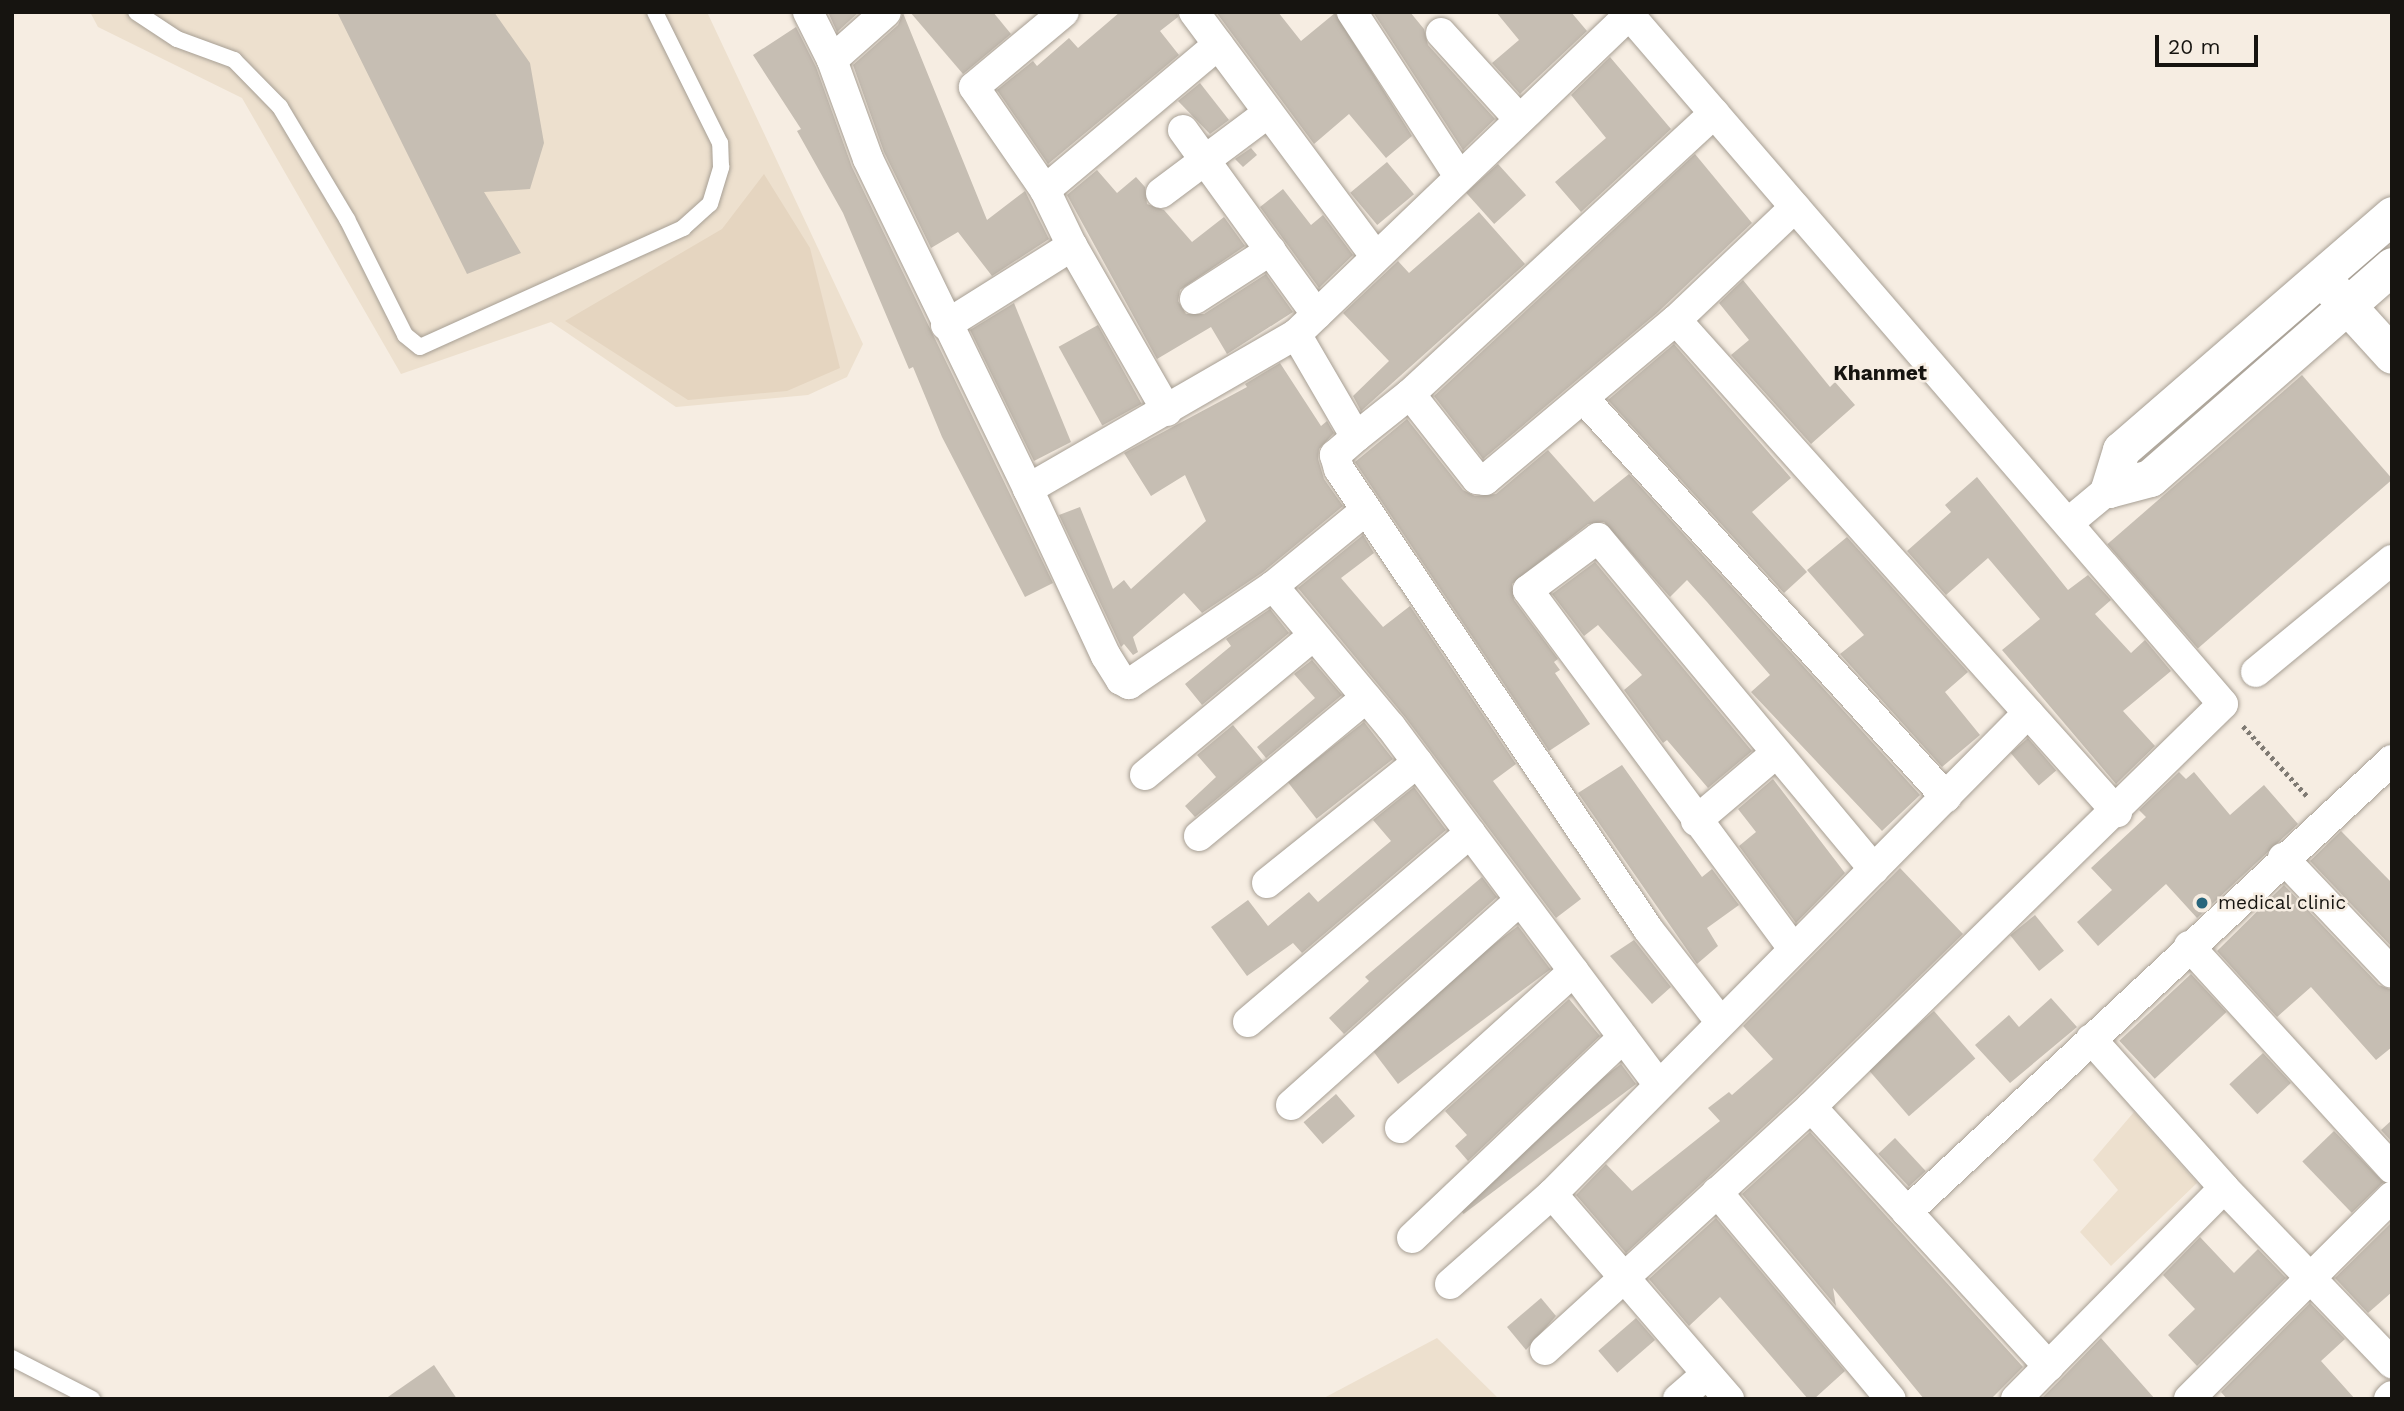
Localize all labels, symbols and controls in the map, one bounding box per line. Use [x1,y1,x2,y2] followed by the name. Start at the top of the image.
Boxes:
[2159,21,2262,65] scale bar
[2168,34,2220,59] text: 20 m
[1833,360,1927,386] district label: Khanmet
[2218,892,2347,914] place label: medical clinic
[2192,893,2212,913] marker: medical clinic

